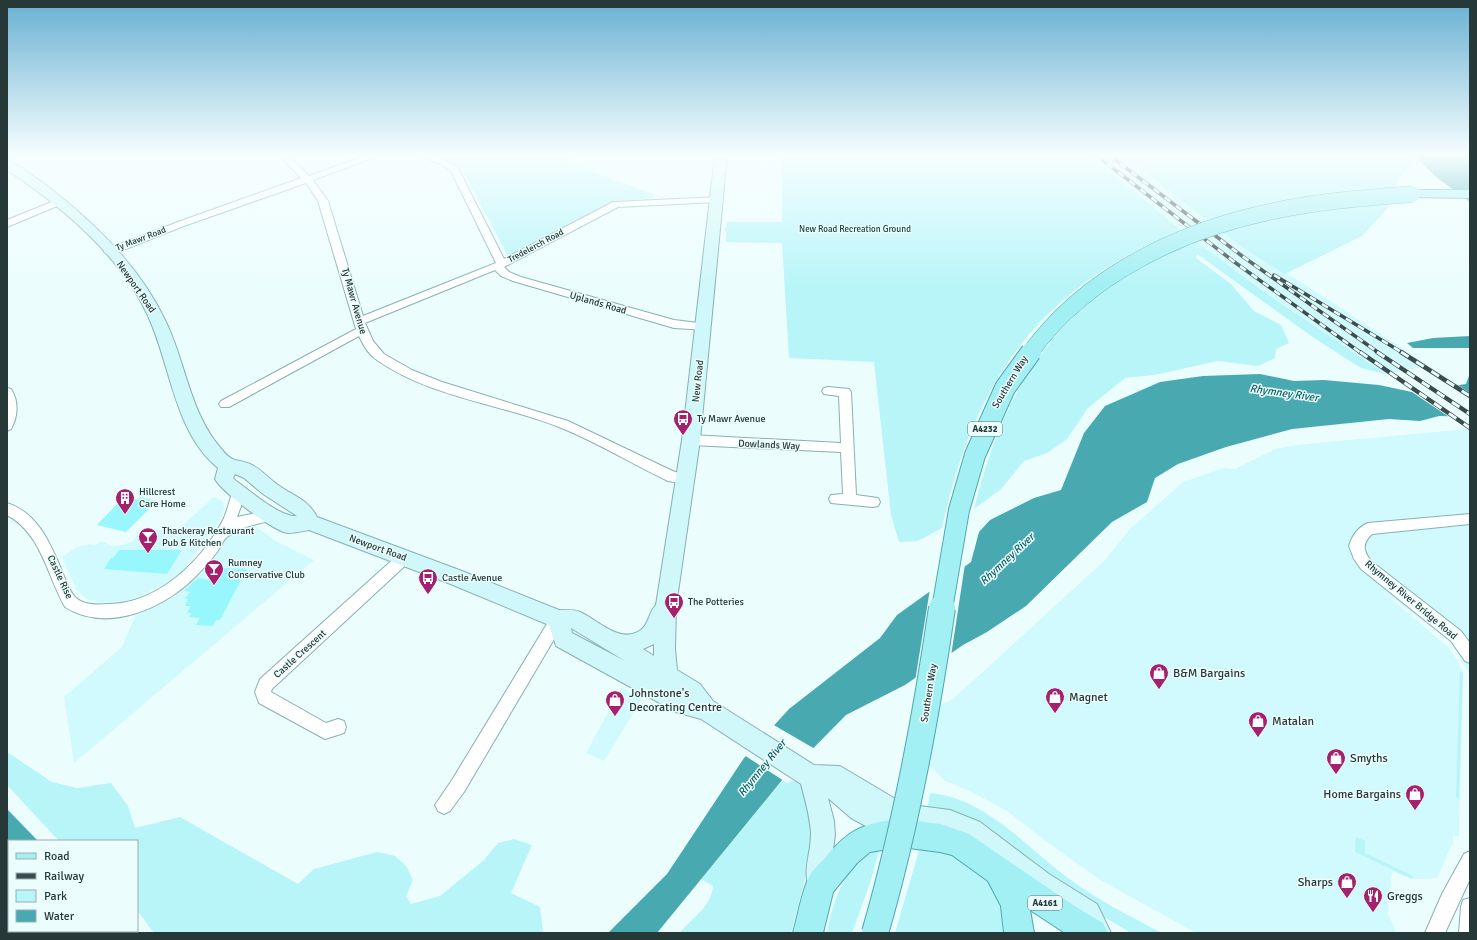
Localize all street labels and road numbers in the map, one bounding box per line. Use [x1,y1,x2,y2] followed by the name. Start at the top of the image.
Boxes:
[114,224,168,254] street label: Ty Mawr Road
[506,227,566,265] street label: Tredelerch Road
[114,259,158,315] street label: Newport Road
[339,266,369,336] street label: Ty Mawr Avenue
[568,289,628,317] street label: Uplands Road
[990,353,1031,410] street label: Southern Way
[690,359,706,403] street label: New Road
[968,422,1002,436] road number: A4232
[738,437,801,453] street label: Dowlands Way
[348,532,408,564] street label: Newport Road
[45,553,75,601] street label: Castle Rise
[1362,558,1460,642] street label: Rhymney River Bridge Road
[271,627,329,681] street label: Castle Crescent
[918,662,940,723] street label: Southern Way
[1028,896,1062,910] road number: A4161

